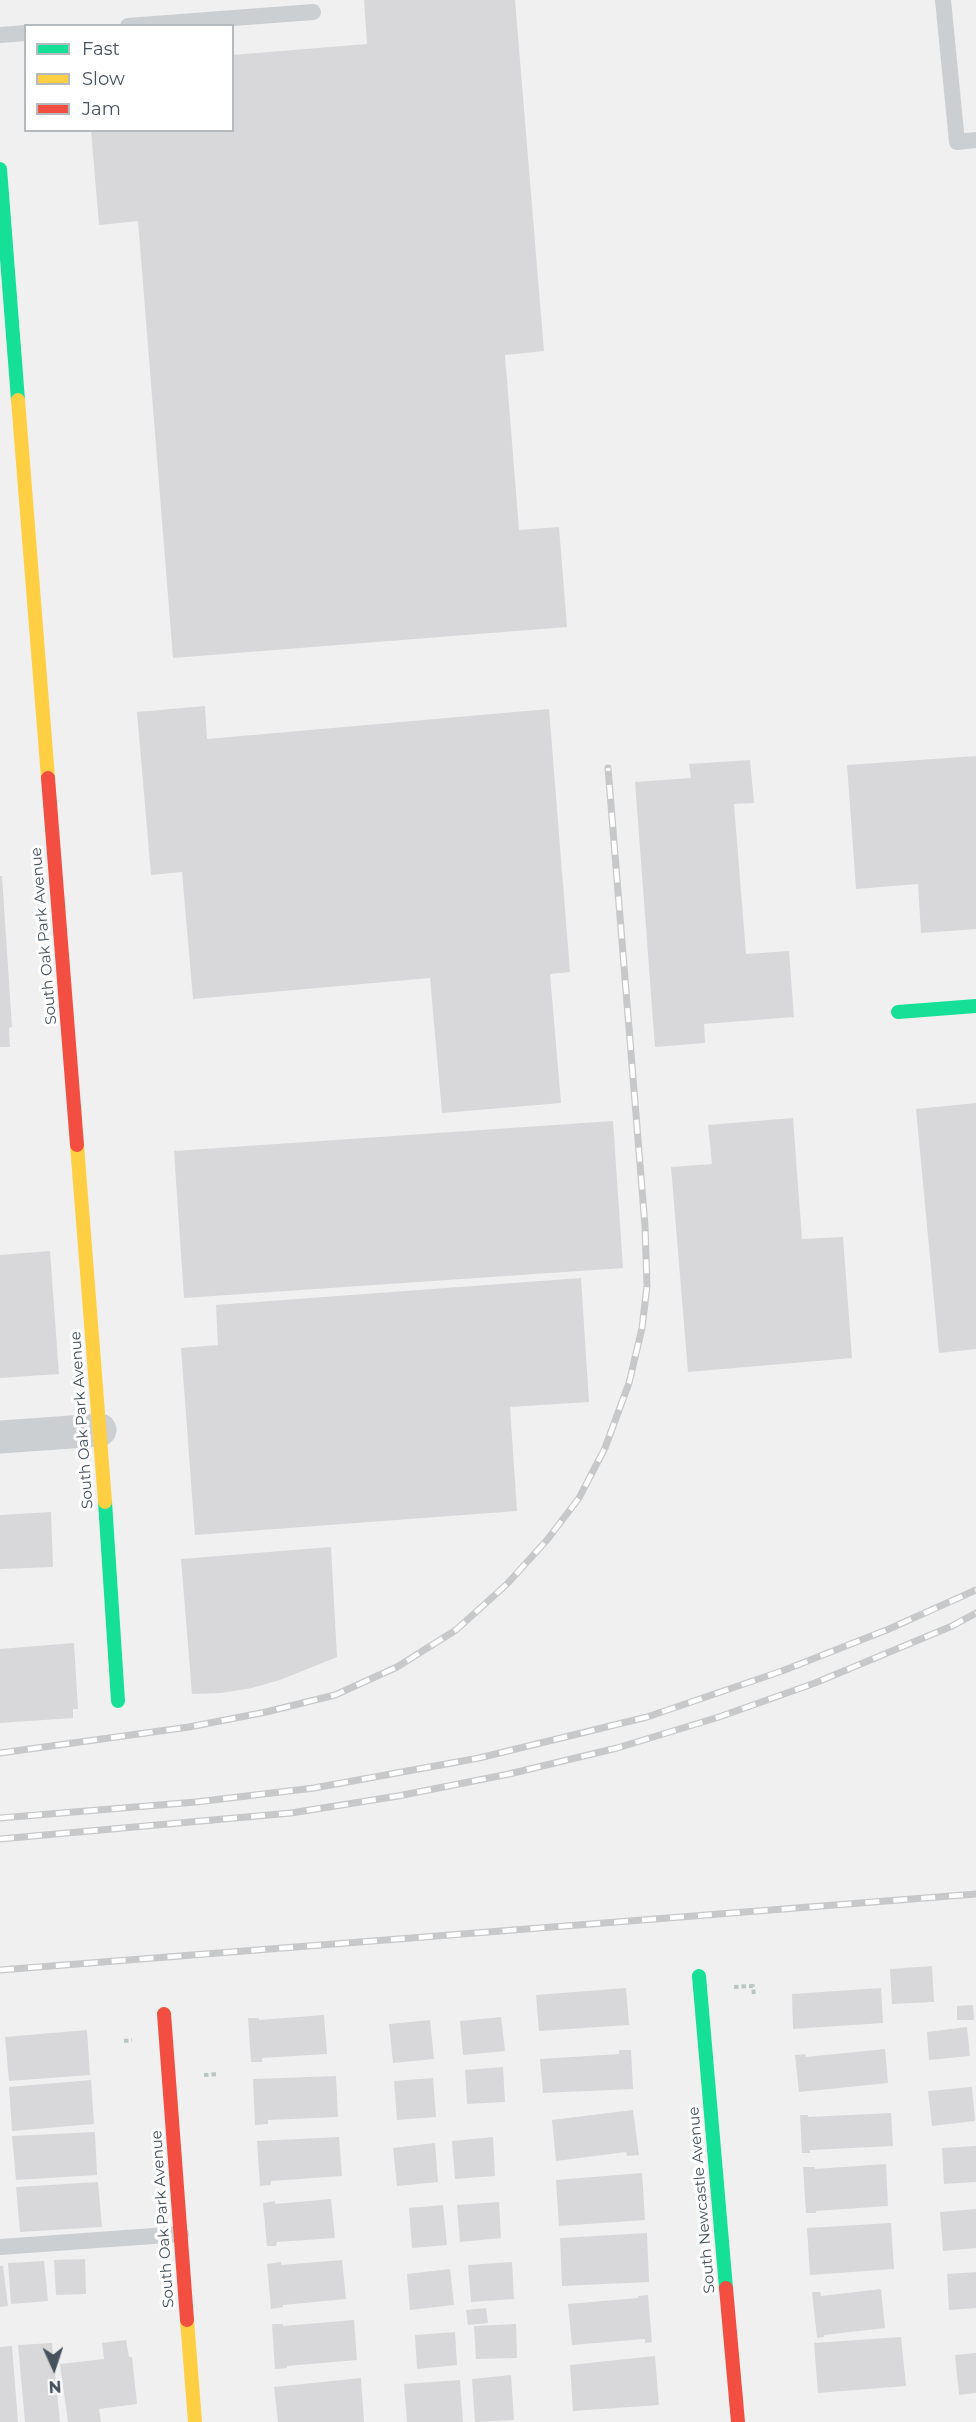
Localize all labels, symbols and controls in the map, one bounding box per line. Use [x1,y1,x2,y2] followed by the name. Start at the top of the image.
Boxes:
[24,24,234,132] legend
[82,38,120,60] text: Fast
[82,68,125,90] text: Slow
[82,98,121,120] text: Jam
[27,847,61,1025] street label: South Oak Park Avenue
[67,1331,97,1509] street label: South Oak Park Avenue
[685,2106,719,2294] street label: South Newcastle Avenue
[148,2130,178,2308] street label: South Oak Park Avenue
[24,2338,84,2398] north arrow
[48,2377,62,2396] text: N

